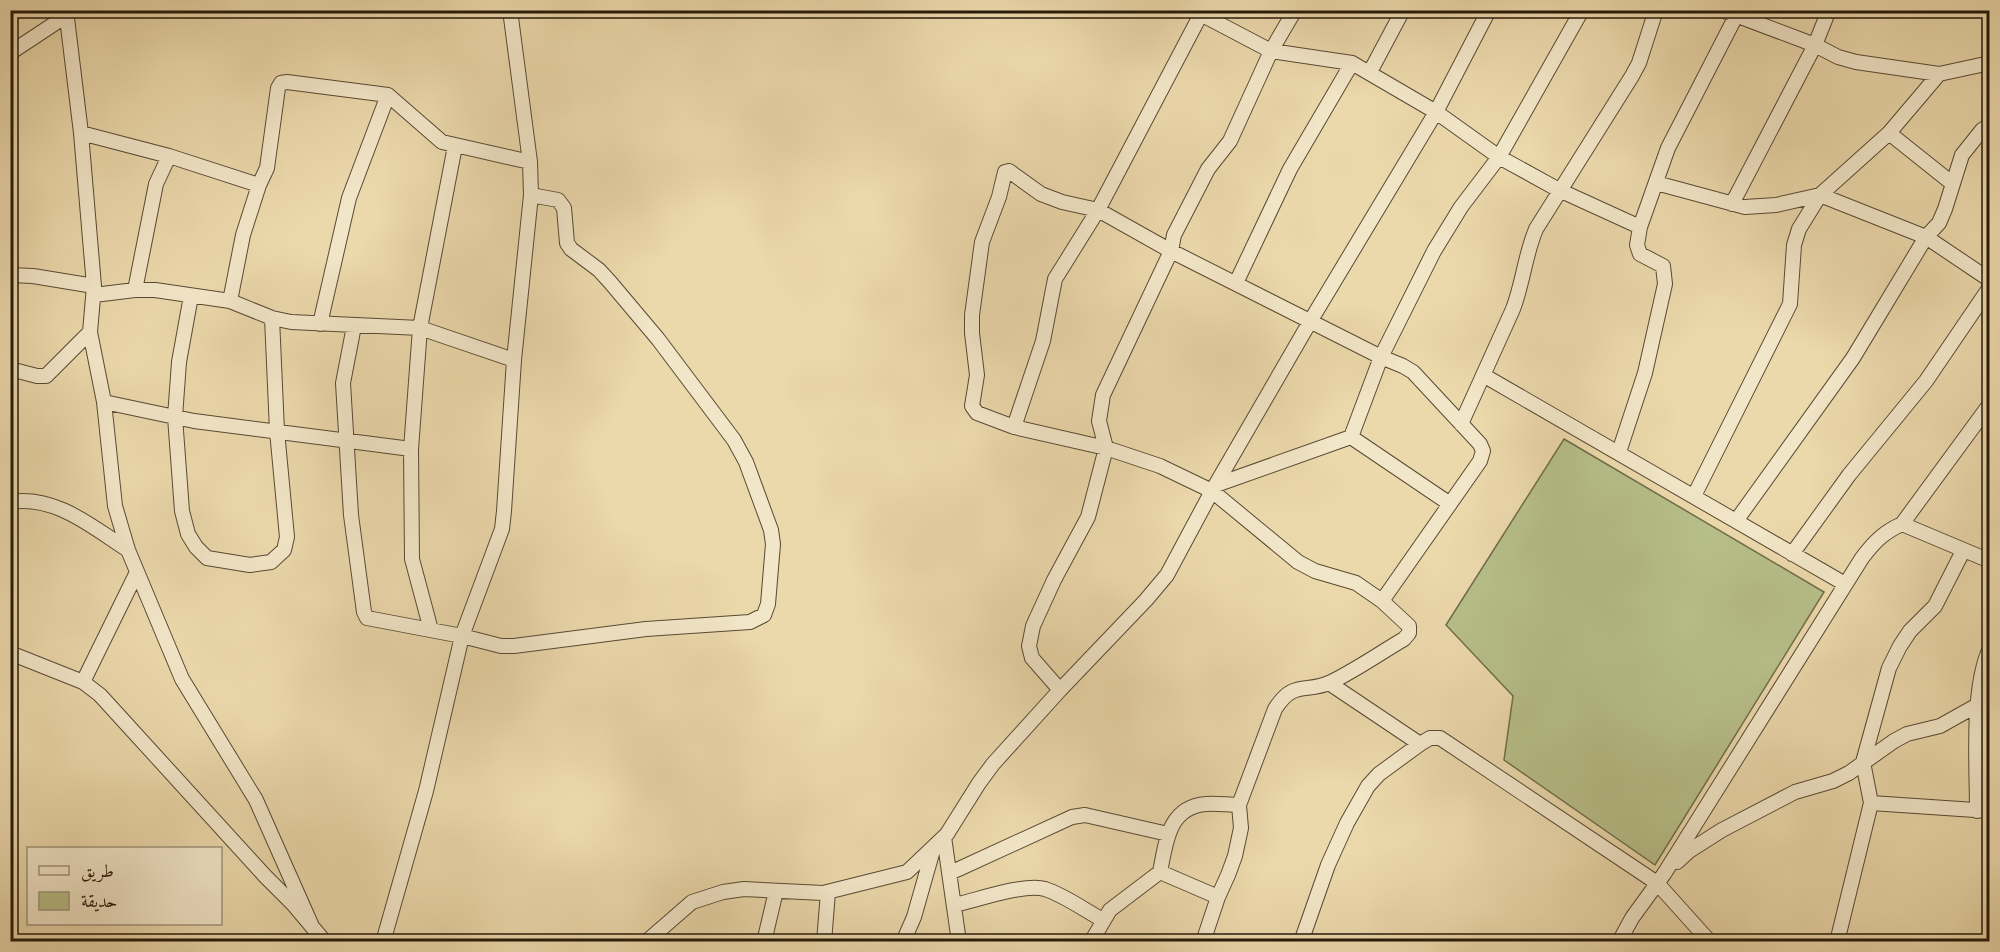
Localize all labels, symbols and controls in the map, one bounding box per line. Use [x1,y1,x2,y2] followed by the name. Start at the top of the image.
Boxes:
[27,847,222,925] legend
[81,861,114,883] text: طريق
[81,891,117,913] text: حديقة

